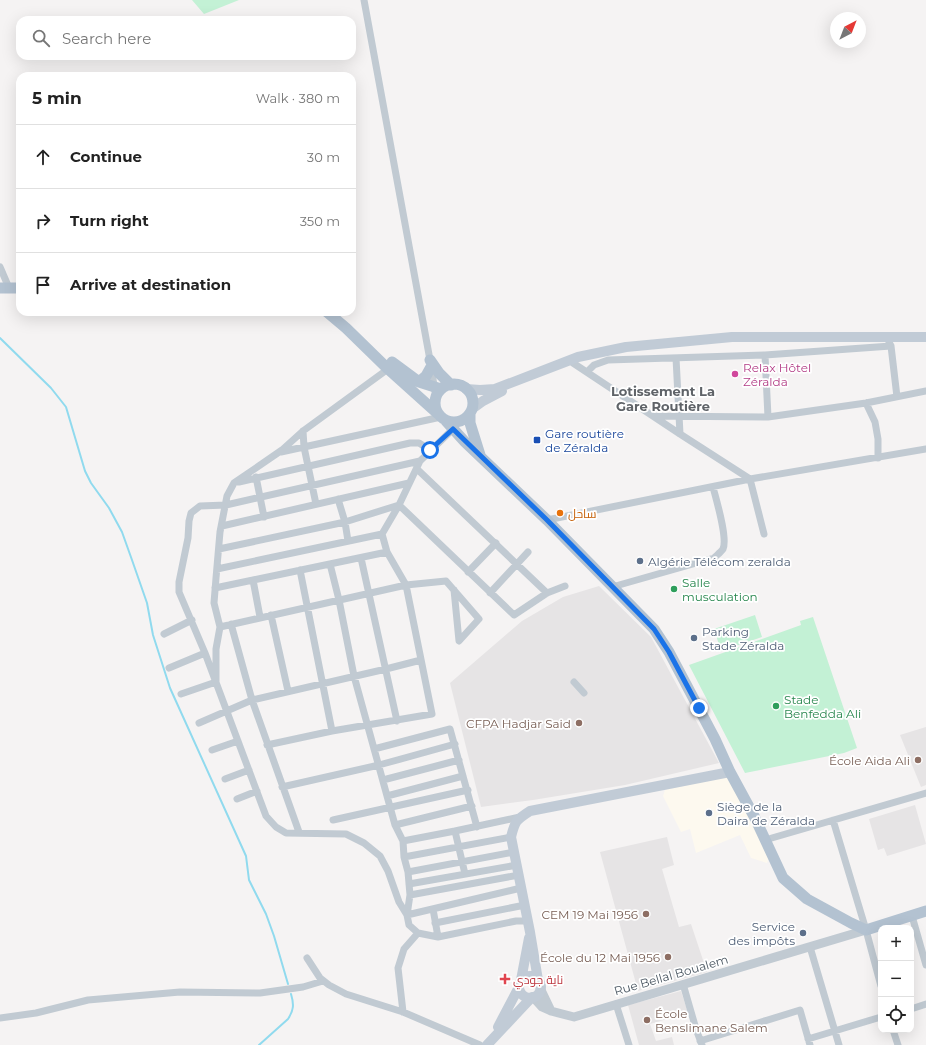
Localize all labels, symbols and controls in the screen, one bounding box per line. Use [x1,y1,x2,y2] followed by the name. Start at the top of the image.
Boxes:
[830,12,866,48] north arrow
[16,16,356,60] search box
[30,27,52,49] icon: search
[62,29,151,48] text: Search here
[32,88,82,108] text: 5 min
[256,90,340,106] text: Walk · 380 m
[32,146,54,168] icon: ahead
[70,147,142,166] text: Continue
[307,149,340,165] text: 30 m
[32,210,54,232] icon: right
[70,211,149,230] text: Turn right
[300,213,340,229] text: 350 m
[32,274,54,296] icon: arrive
[70,275,231,294] text: Arrive at destination
[743,360,811,389] place label: Relax Hôtel Zéralda
[730,369,740,379] marker: Relax Hôtel Zéralda
[611,383,715,414] district label: Lotissement La Gare Routière
[545,426,624,455] place label: Gare routière de Zéralda
[532,435,542,445] marker: Gare routière de Zéralda
[421,441,439,459] route start
[568,506,597,521] place label: ساحل
[555,508,565,518] marker: ساحل
[648,554,791,569] place label: Algérie Télécom zeralda
[635,556,645,566] marker: Algérie Télécom zeralda
[682,575,758,604] place label: Salle musculation
[669,584,679,594] marker: Salle musculation
[702,624,784,653] place label: Parking Stade Zéralda
[689,633,699,643] marker: Parking Stade Zéralda
[784,692,861,721] place label: Stade Benfedda Ali
[690,699,708,717] route end
[771,701,781,711] marker: Stade Benfedda Ali
[466,716,571,731] place label: CFPA Hadjar Said
[574,718,584,728] marker: CFPA Hadjar Said
[829,753,910,768] place label: École Aida Ali
[913,755,923,765] marker: École Aida Ali
[717,799,815,828] place label: Siège de la Daira de Zéralda
[704,808,714,818] marker: Siège de la Daira de Zéralda
[541,907,638,922] place label: CEM 19 Mai 1956
[641,909,651,919] marker: CEM 19 Mai 1956
[728,919,795,948] place label: Service des impôts
[878,925,914,1033] map controls
[878,925,914,961] button: +
[798,928,808,938] marker: Service des impôts
[540,950,660,965] place label: École du 12 Mai 1956
[612,951,730,999] street label: Rue Bellal Boualem
[663,952,673,962] marker: École du 12 Mai 1956
[878,961,914,997] button: −
[513,972,563,990] place label: ناية جودي
[500,974,510,984] marker: ناية جودي
[878,997,914,1033] button: locate
[655,1006,768,1035] place label: École Benslimane Salem
[642,1015,652,1025] marker: École Benslimane Salem

